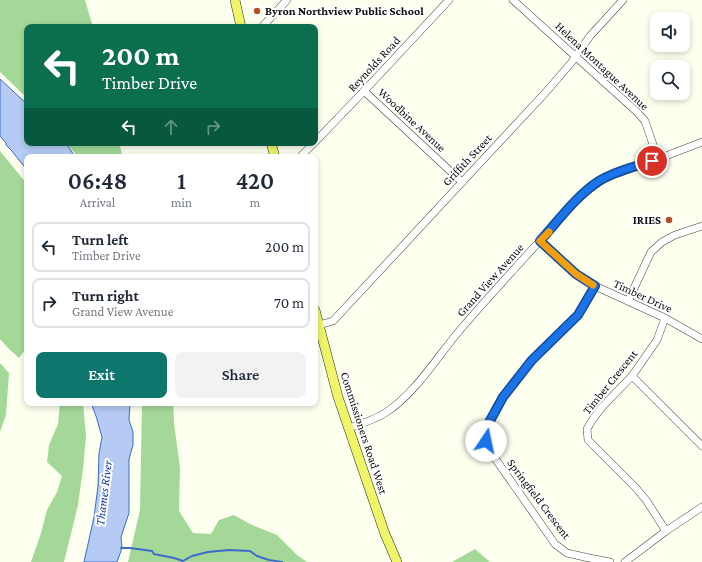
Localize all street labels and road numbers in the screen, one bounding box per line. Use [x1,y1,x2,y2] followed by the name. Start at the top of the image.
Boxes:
[552,19,652,113] street label: Helena Montague Avenue
[345,33,404,95] street label: Reynolds Road
[375,85,449,155] street label: Woodbine Avenue
[439,130,495,189] street label: Griffith Street
[453,241,527,319] street label: Grand View Avenue
[611,276,675,316] street label: Timber Drive
[580,346,641,417] street label: Timber Crescent
[338,370,391,497] street label: Commissioners Road West
[504,456,574,543] street label: Springfield Crescent

